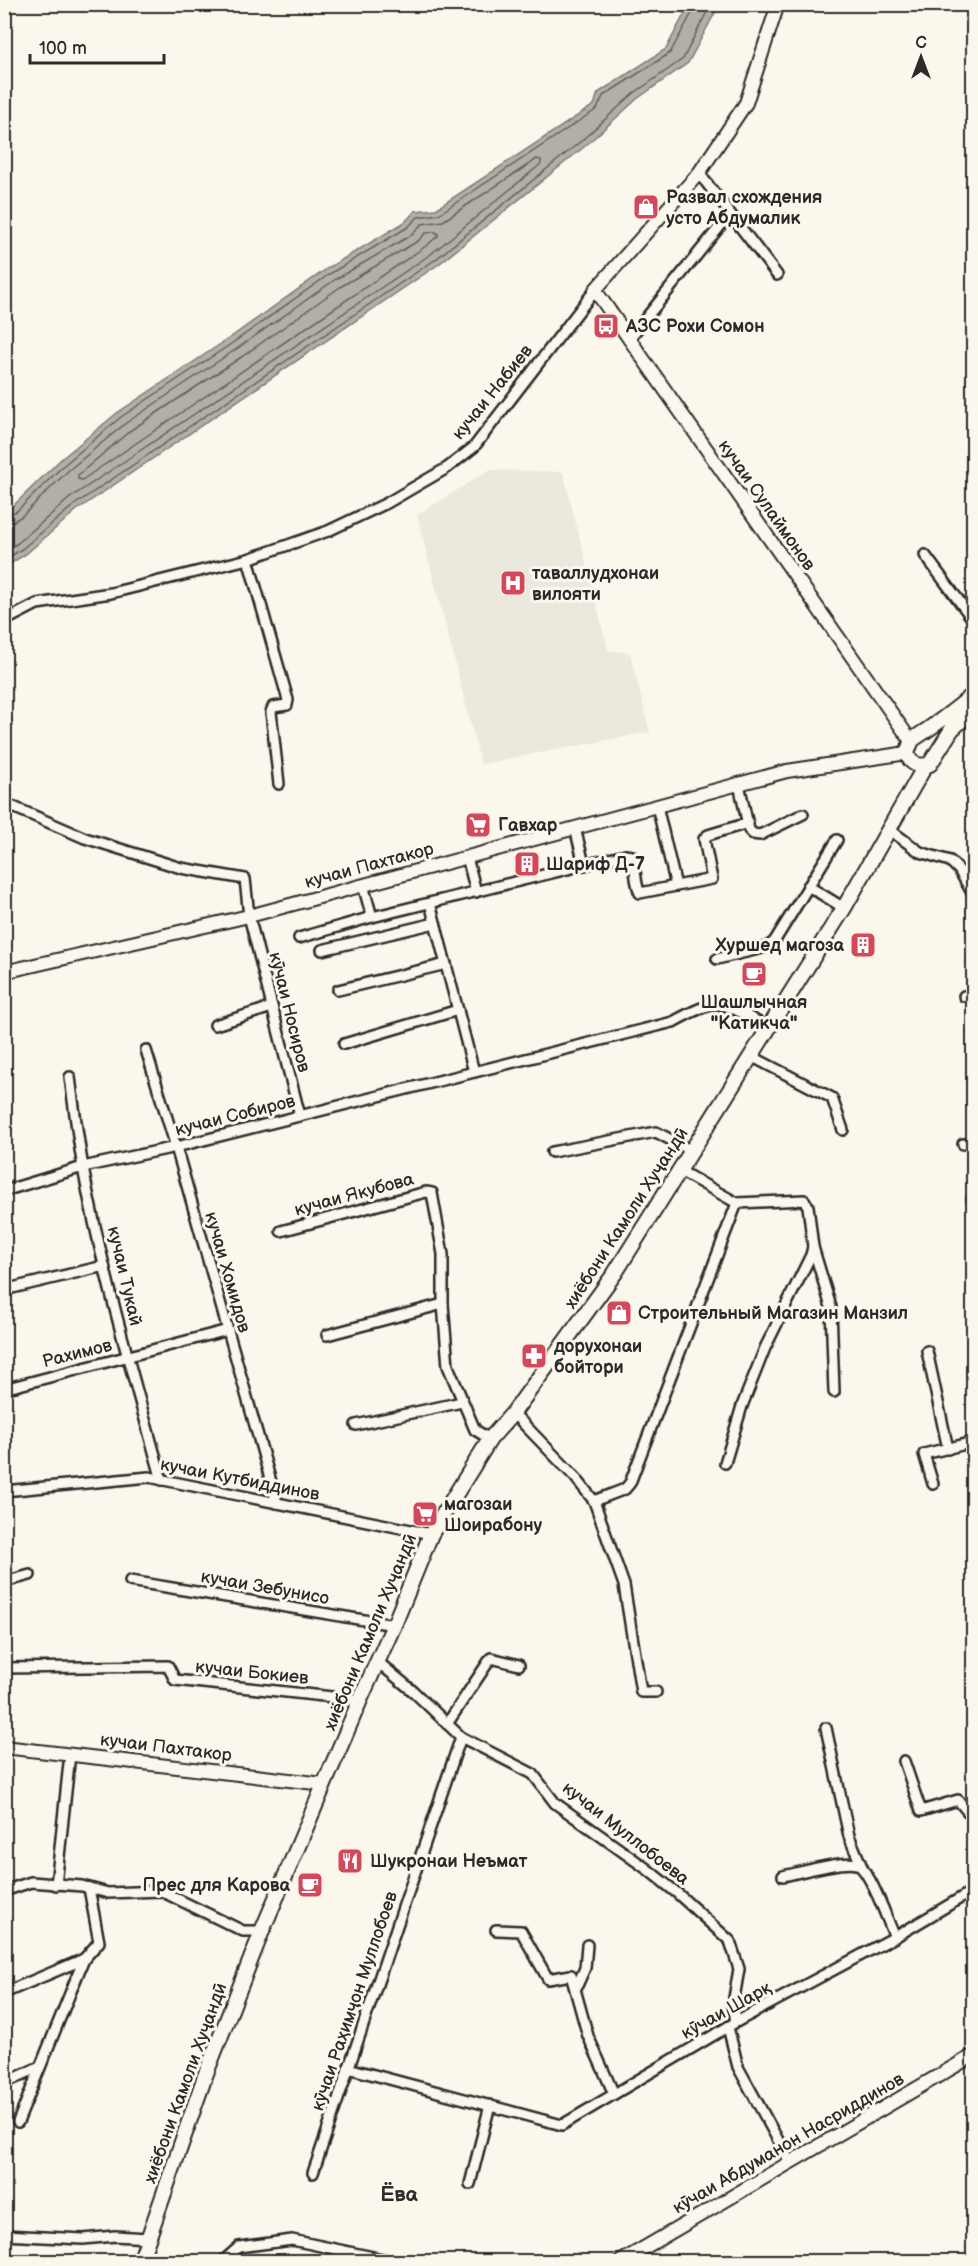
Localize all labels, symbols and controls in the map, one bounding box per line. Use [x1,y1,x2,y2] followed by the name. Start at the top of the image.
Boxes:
[30,27,164,65] scale bar
[891,27,951,87] north arrow
[915,34,927,53] text: С
[39,38,87,59] text: 100 m
[666,187,822,229] place label: Развал схождения усто Абдумалик
[631,192,661,222] shop icon: Развал схождения усто Абдумалик
[591,311,621,341] bus stop icon: АЗС Рохи Сомон
[625,316,765,337] place label: АЗС Рохи Сомон
[448,340,537,444] street label: кучаи Набиев
[714,436,820,575] street label: кучаи Сулаймонов
[532,563,659,605] place label: таваллудхонаи вилояти
[498,568,528,598] hospital icon: таваллудхонаи вилояти
[463,810,493,840] supermarket icon: Гавхар
[498,815,558,836] place label: Гавхар
[302,838,436,893] street label: кучаи Пахтакор
[512,849,542,879] building icon: Шариф Д-7
[546,854,645,875] place label: Шариф Д-7
[848,930,878,960] building icon: Хуршед магоза
[715,935,845,956] place label: Хуршед магоза
[264,950,315,1075] street label: кӯчаи Носиров
[739,959,769,989] cafe icon: Шашлычная "Катикча"
[701,992,807,1034] place label: Шашлычная "Катикча"
[173,1090,298,1141] street label: кучаи Собиров
[560,1124,693,1313] street label: хиёбони Камоли Хуҷандӣ
[292,1168,416,1220] street label: кучаи Якубова
[200,1209,255,1336] street label: кучаи Хомидов
[103,1224,146,1328] street label: кучаи Тукай
[604,1298,634,1328] shop icon: Строительный Магазин Манзил
[638,1303,908,1324] place label: Строительный Магазин Манзил
[40,1335,115,1372] street label: Рахимов
[553,1336,642,1378] place label: дорухонаи бойтори
[519,1341,549,1371] pharmacy icon: дорухонаи бойтори
[158,1454,322,1505] street label: кучаи Кутбиддинов
[444,1494,543,1536] place label: магозаи Шоирабону
[410,1499,440,1529] supermarket icon: магозаи Шоирабону
[319,1531,421,1734] street label: хиёбони Камоли Хуҷандӣ
[199,1566,331,1609] street label: кучаи Зебунисо
[194,1656,310,1689] street label: кучаи Бокиев
[99,1729,233,1766] street label: кучаи Пахтакор
[558,1777,694,1890] street label: кучаи Муллобоева
[335,1846,365,1876] restaurant icon: Шукронаи Неъмат
[370,1851,528,1872] place label: Шукронаи Неъмат
[295,1870,325,1900] cafe icon: Прес для Карова
[142,1875,291,1896] place label: Прес для Карова
[307,1888,402,2114] street label: кӯчаи Раҳимҷон Муллобоев
[678,1977,775,2044] street label: кӯчаи Шарқ
[139,1980,232,2186] street label: хиёбони Камоли Хуҷандӣ
[669,2068,908,2218] street label: кӯчаи Абдуманон Насриддинов
[380,2182,419,2207] district label: Ёва

